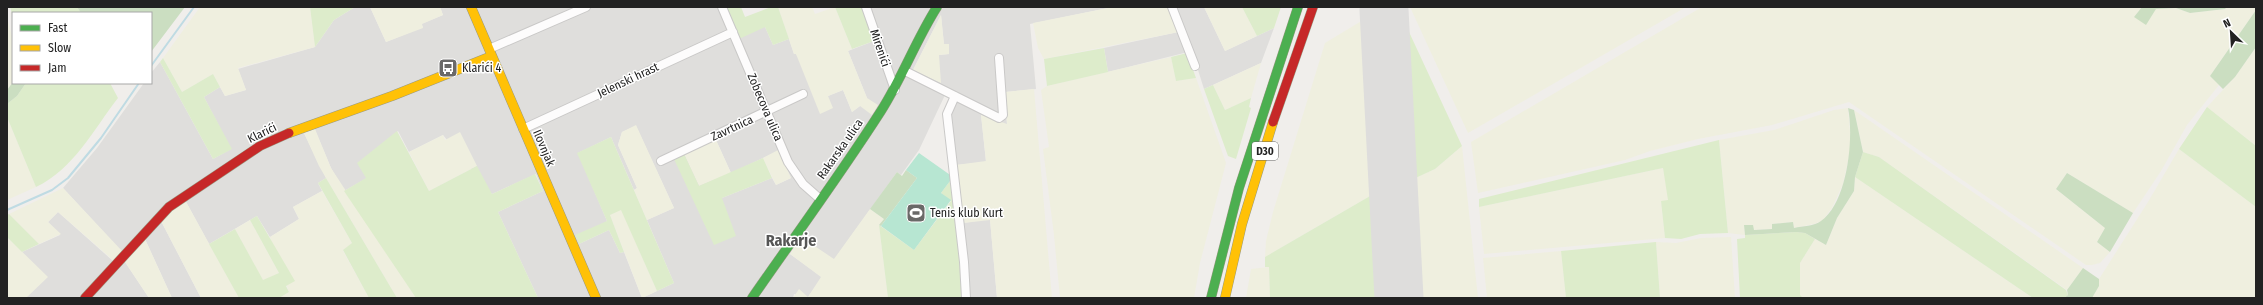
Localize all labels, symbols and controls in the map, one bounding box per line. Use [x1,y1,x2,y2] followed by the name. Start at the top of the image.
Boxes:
[12,12,152,84] legend
[2211,12,2251,52] north arrow
[2221,16,2233,31] text: N
[48,21,67,35] text: Fast
[867,27,893,69] street label: Mirenići
[48,41,71,55] text: Slow
[437,57,459,79] bus stop icon: Klarići 4
[595,60,661,100] street label: Jelenski hrast
[48,61,66,75] text: Jam
[462,61,502,75] place label: Klarići 4
[744,71,786,143] street label: Zobecova ulica
[709,112,755,144] street label: Zavrtnica
[814,116,866,182] street label: Rakarska ulica
[245,120,279,146] street label: Klarići
[530,127,558,169] street label: Ilovnjak
[1252,142,1278,160] road number: D30
[905,202,927,224] sports icon: Tenis klub Kurt
[930,206,1003,220] place label: Tenis klub Kurt
[766,231,816,250] district label: Rakarje

